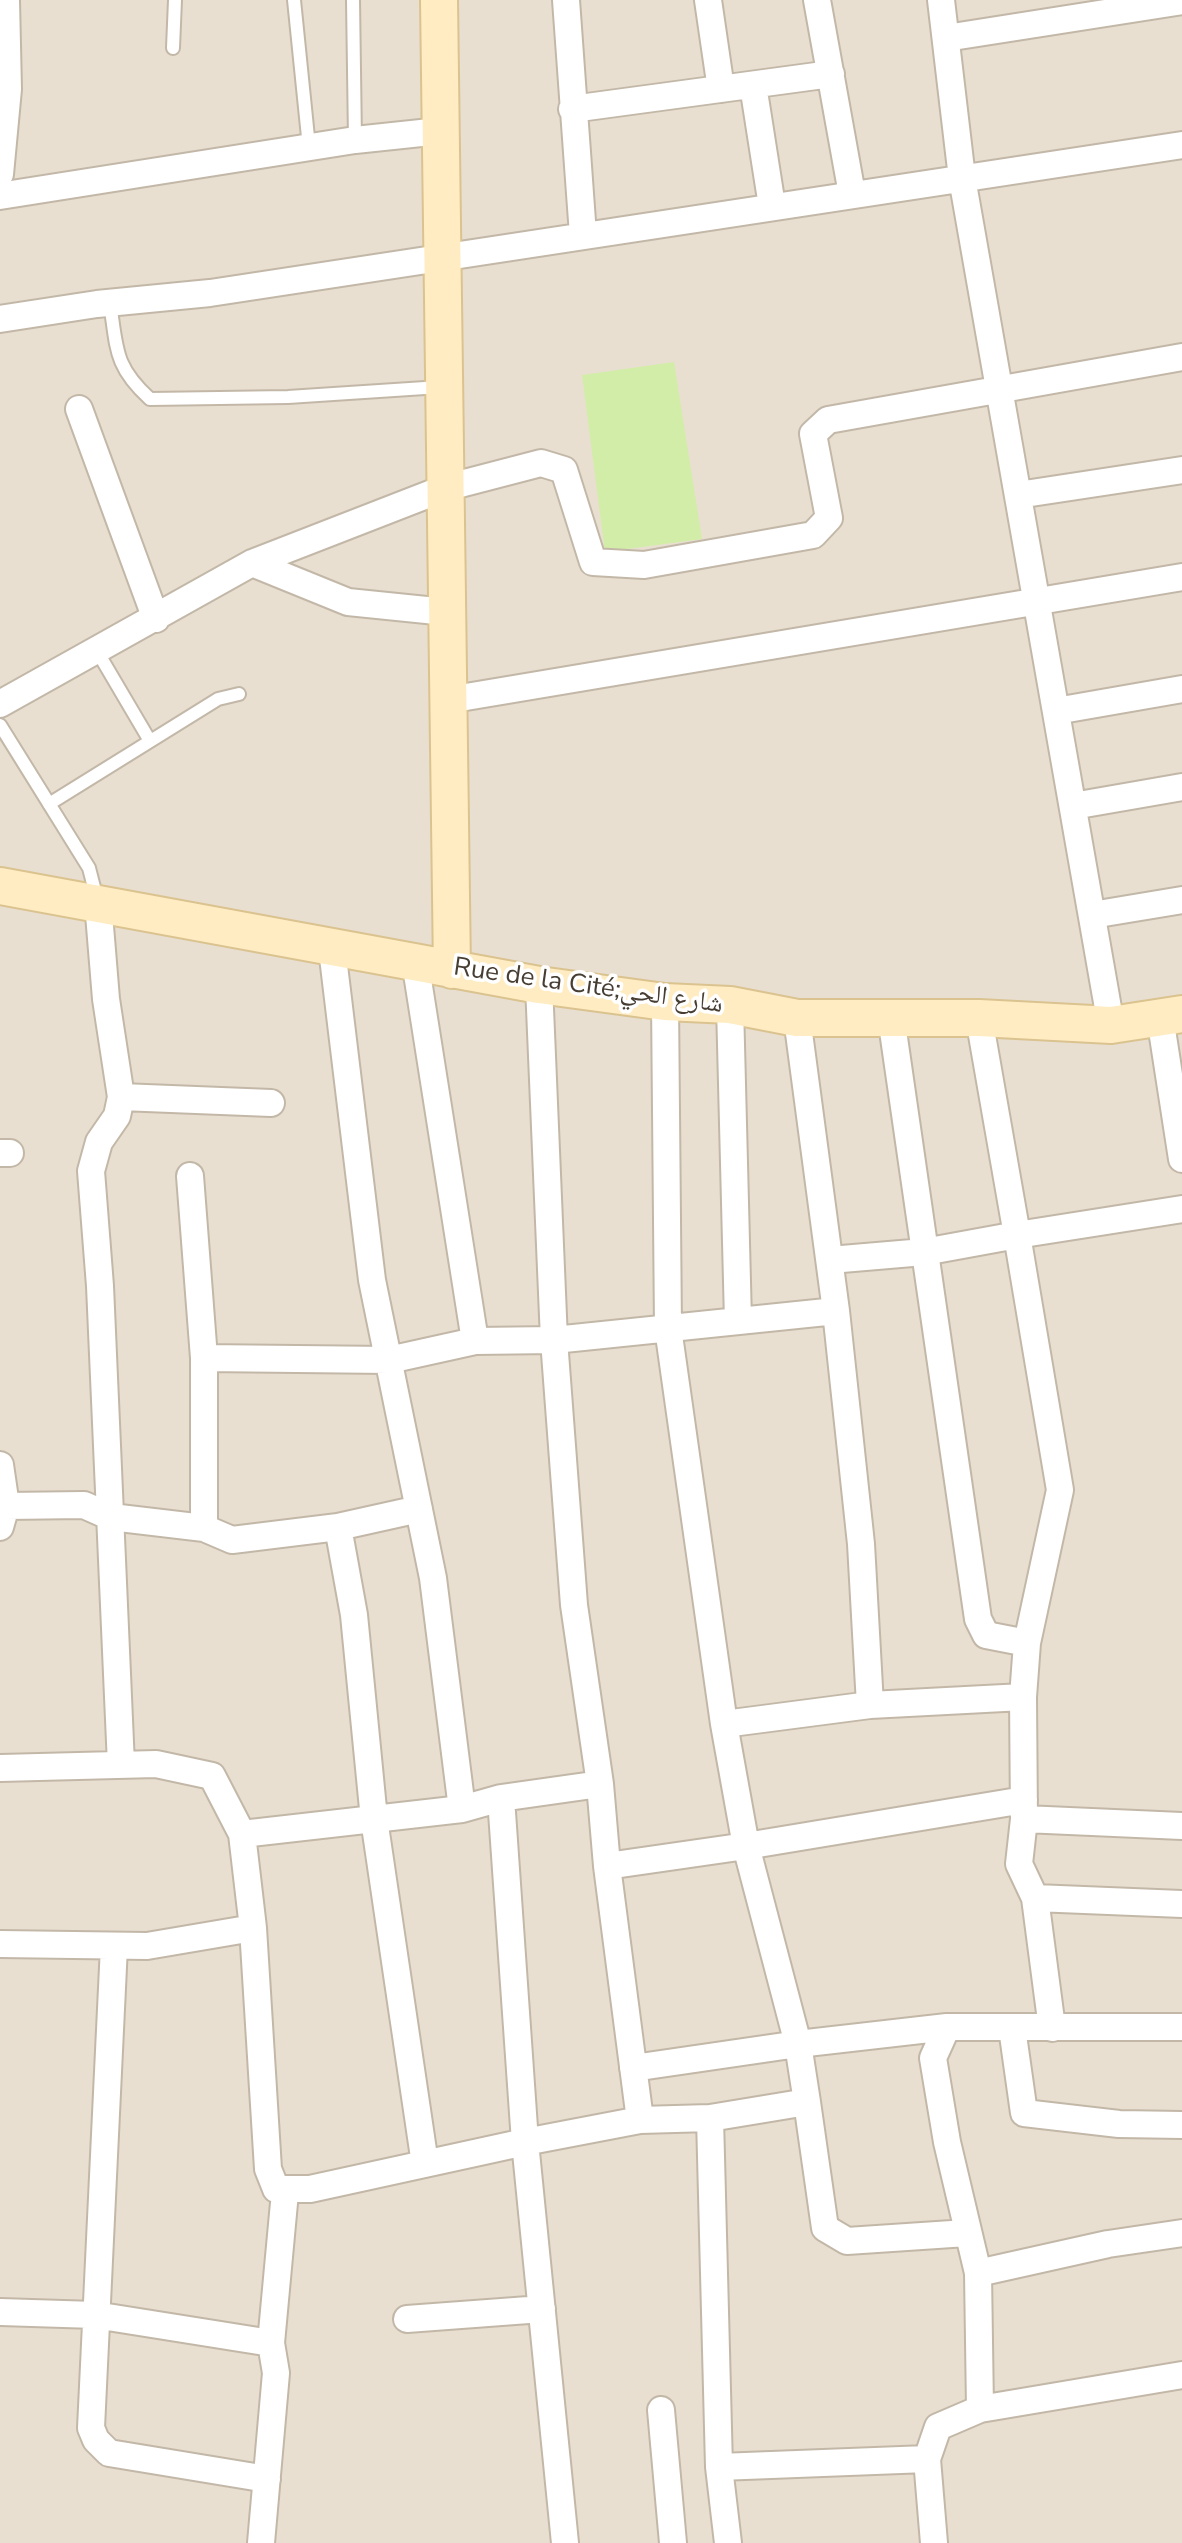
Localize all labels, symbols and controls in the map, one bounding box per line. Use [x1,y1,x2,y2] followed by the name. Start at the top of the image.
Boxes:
[451,953,725,1021] street label: Rue de la Cité;شارع الحي

